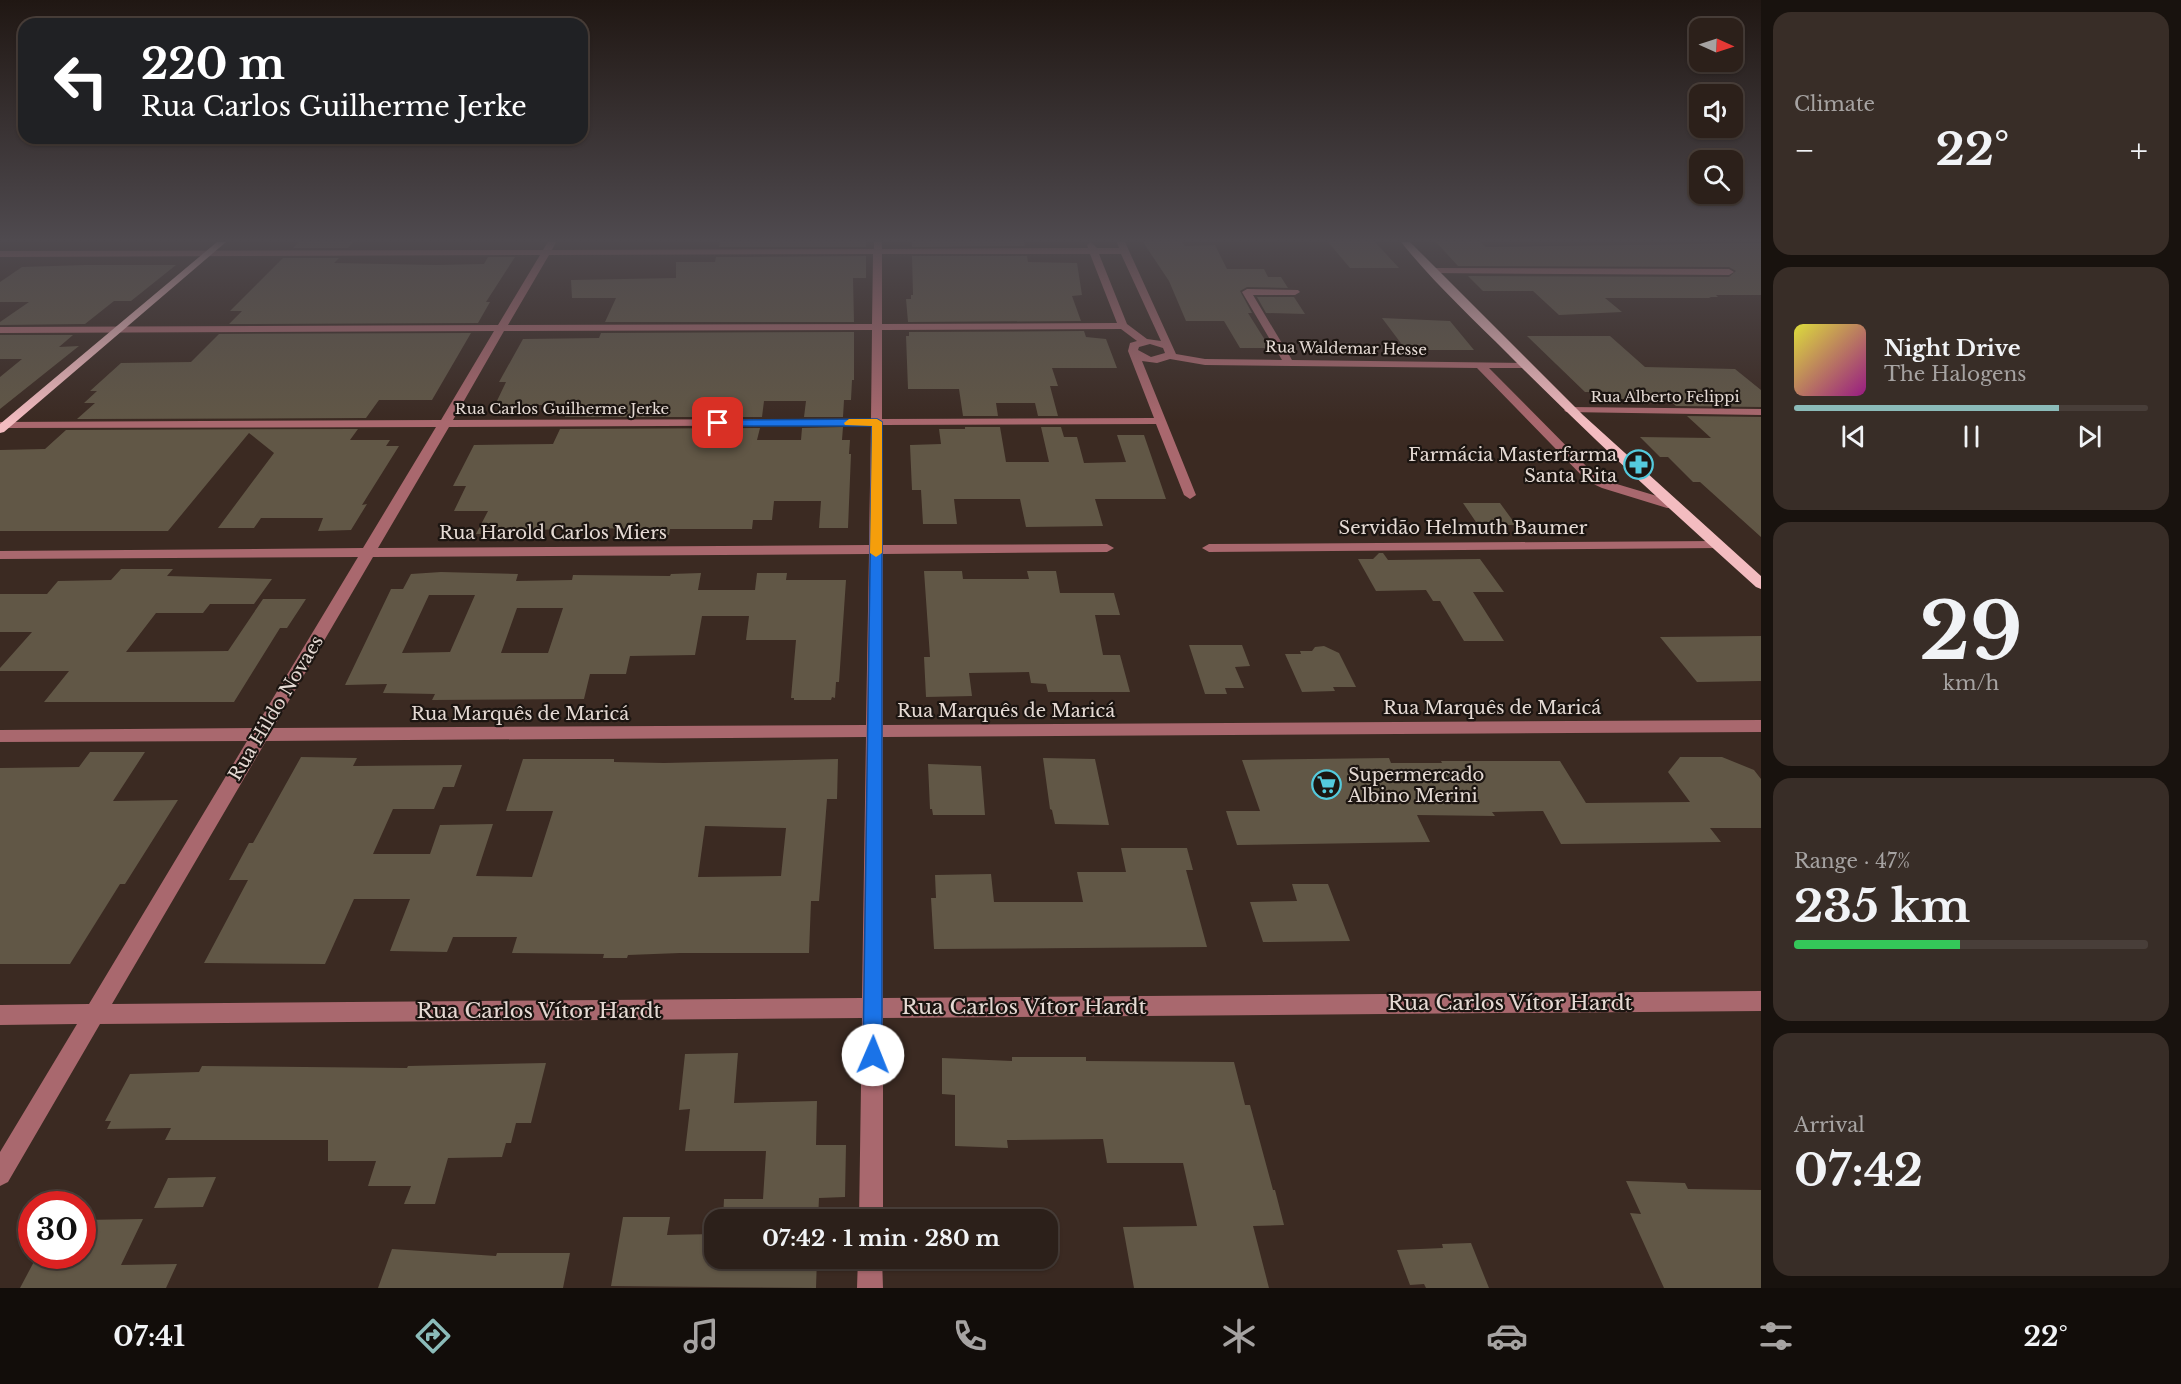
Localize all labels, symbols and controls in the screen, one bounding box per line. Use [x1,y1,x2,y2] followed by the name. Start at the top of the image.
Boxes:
[1689,18,1743,72] north arrow
[1689,18,1743,204] map controls
[141,38,285,90] text: 220 m
[42,42,120,120] icon: left
[1689,84,1743,138] button: sound
[141,90,527,123] text: Rua Carlos Guilherme Jerke
[1794,92,1875,116] text: Climate
[1936,121,2009,177] text: 22°
[1794,130,1815,171] text: −
[2130,130,2148,171] text: +
[1689,150,1743,204] button: search
[1884,335,2021,362] text: Night Drive
[1265,337,1427,359] street label: Rua Waldemar Hesse
[1884,362,2026,386] text: The Halogens
[1590,387,1740,406] street label: Rua Alberto Felippi
[692,397,743,448] pin
[455,399,669,418] street label: Rua Carlos Guilherme Jerke
[701,406,734,439] icon: arrive
[1837,420,1870,453] icon: previous
[1955,420,1988,453] icon: pause
[2073,420,2106,453] icon: next
[1408,444,1617,487] place label: Farmácia Masterfarma Santa Rita
[1622,449,1654,481] pharmacy icon: Farmácia Masterfarma Santa Rita
[1339,517,1588,539] street label: Servidão Helmuth Baumer
[439,522,667,544] street label: Rua Harold Carlos Miers
[1919,583,2023,680] text: 29
[224,632,328,784] street label: Rua Hildo Novaes
[1943,671,1999,695] text: km/h
[1383,697,1601,719] street label: Rua Marquês de Maricá
[897,700,1115,722] street label: Rua Marquês de Maricá
[411,703,629,725] street label: Rua Marquês de Maricá
[1347,764,1484,807] place label: Supermercado Albino Merini
[1311,769,1343,801] supermarket icon: Supermercado Albino Merini
[1794,849,1910,873] text: Range · 47%
[1794,878,1970,934] text: 235 km
[1387,990,1633,1016] street label: Rua Carlos Vítor Hardt
[901,994,1147,1020] street label: Rua Carlos Vítor Hardt
[416,998,662,1024] street label: Rua Carlos Vítor Hardt
[841,1023,905,1087] position arrow
[1794,1113,1865,1137] text: Arrival
[1794,1142,1923,1198] text: 07:42
[18,1191,96,1269] speed limit sign: 30
[762,1225,1000,1252] text: 07:42 · 1 min · 280 m
[412,1315,454,1357] icon: directions
[680,1315,722,1357] icon: music
[949,1315,991,1357] icon: phone
[1218,1315,1260,1357] icon: climate
[1486,1315,1528,1357] icon: car
[1755,1315,1797,1357] icon: filters
[113,1320,185,1353] text: 07:41
[2023,1320,2068,1353] text: 22°

